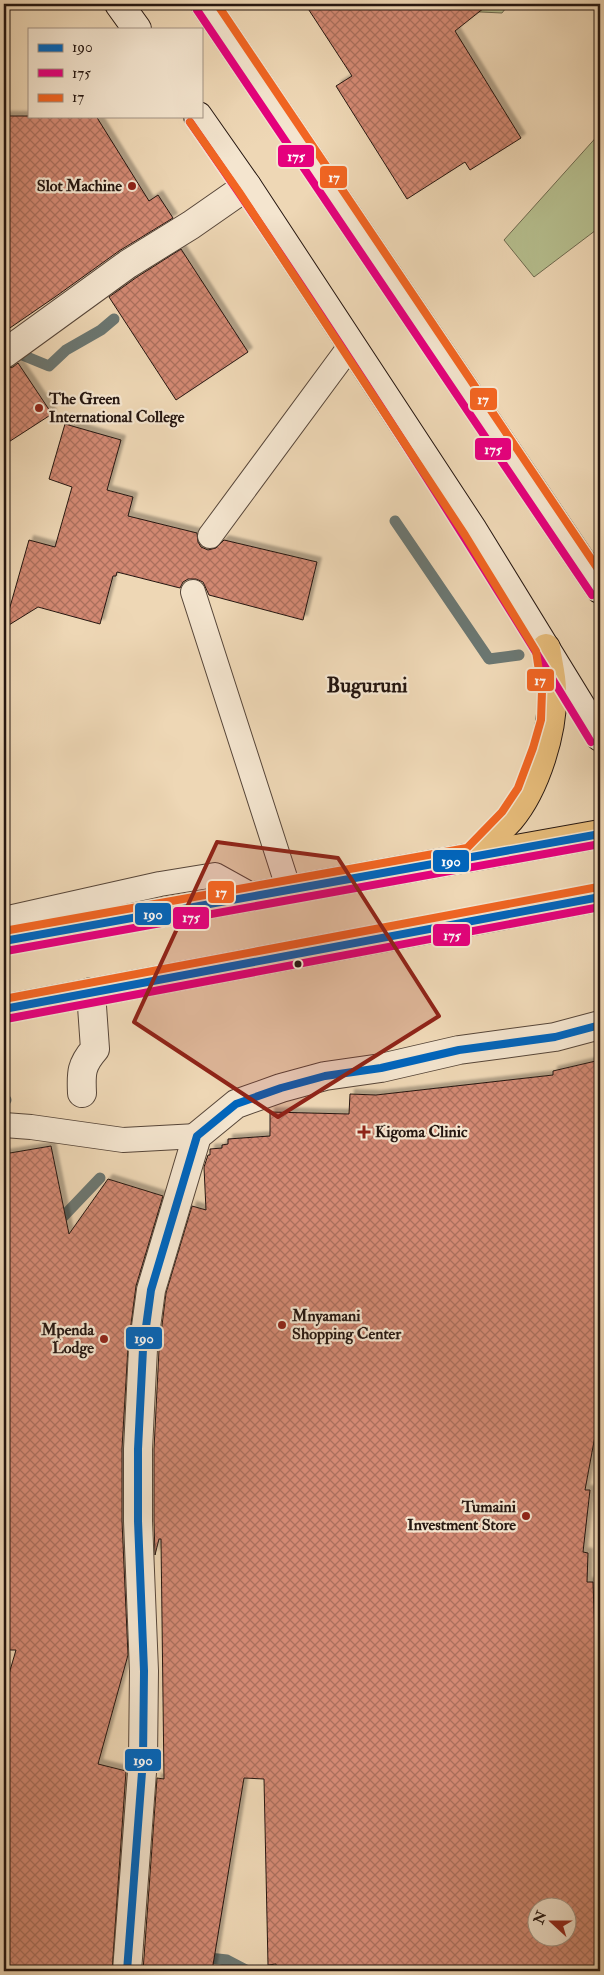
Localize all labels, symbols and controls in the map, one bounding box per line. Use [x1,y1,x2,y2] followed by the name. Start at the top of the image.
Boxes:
[28,28,202,118] legend
[72,38,93,57] text: 190
[72,64,91,83] text: 175
[72,88,84,107] text: 17
[277,144,315,168] line badge: 175
[287,148,306,165] text: 175
[319,165,348,189] line badge: 17
[328,169,340,186] text: 17
[37,176,122,196] place label: Slot Machine
[126,180,138,192] marker: Slot Machine
[469,387,498,411] line badge: 17
[48,389,185,428] place label: The Green International College
[477,391,489,408] text: 17
[33,402,45,414] marker: The Green International College
[474,437,512,461] line badge: 175
[484,441,503,458] text: 175
[526,668,555,692] line badge: 17
[326,672,408,699] district label: Buguruni
[534,672,546,689] text: 17
[432,849,470,873] line badge: 190
[441,853,461,870] text: 190
[207,880,235,904] line badge: 17
[215,884,227,901] text: 17
[134,902,172,926] line badge: 190
[143,906,163,923] text: 190
[172,906,210,930] line badge: 175
[182,909,201,926] text: 175
[432,923,471,947] line badge: 175
[443,927,462,944] text: 175
[293,959,303,969] unlabelled marker
[375,1122,468,1143] place label: Kigoma Clinic
[357,1125,371,1139] marker: Kigoma Clinic
[291,1306,402,1345] place label: Mnyamani Shopping Center
[276,1319,288,1331] marker: Mnyamani Shopping Center
[40,1320,94,1359] place label: Mpenda Lodge
[125,1326,163,1350] line badge: 190
[134,1330,154,1347] text: 190
[98,1333,110,1345] marker: Mpenda Lodge
[407,1497,517,1535] place label: Tumaini Investment Store
[520,1510,532,1522] marker: Tumaini Investment Store
[124,1748,162,1772] line badge: 190
[133,1752,153,1769] text: 190
[526,1898,576,1948] north arrow
[530,1908,551,1927] text: N

